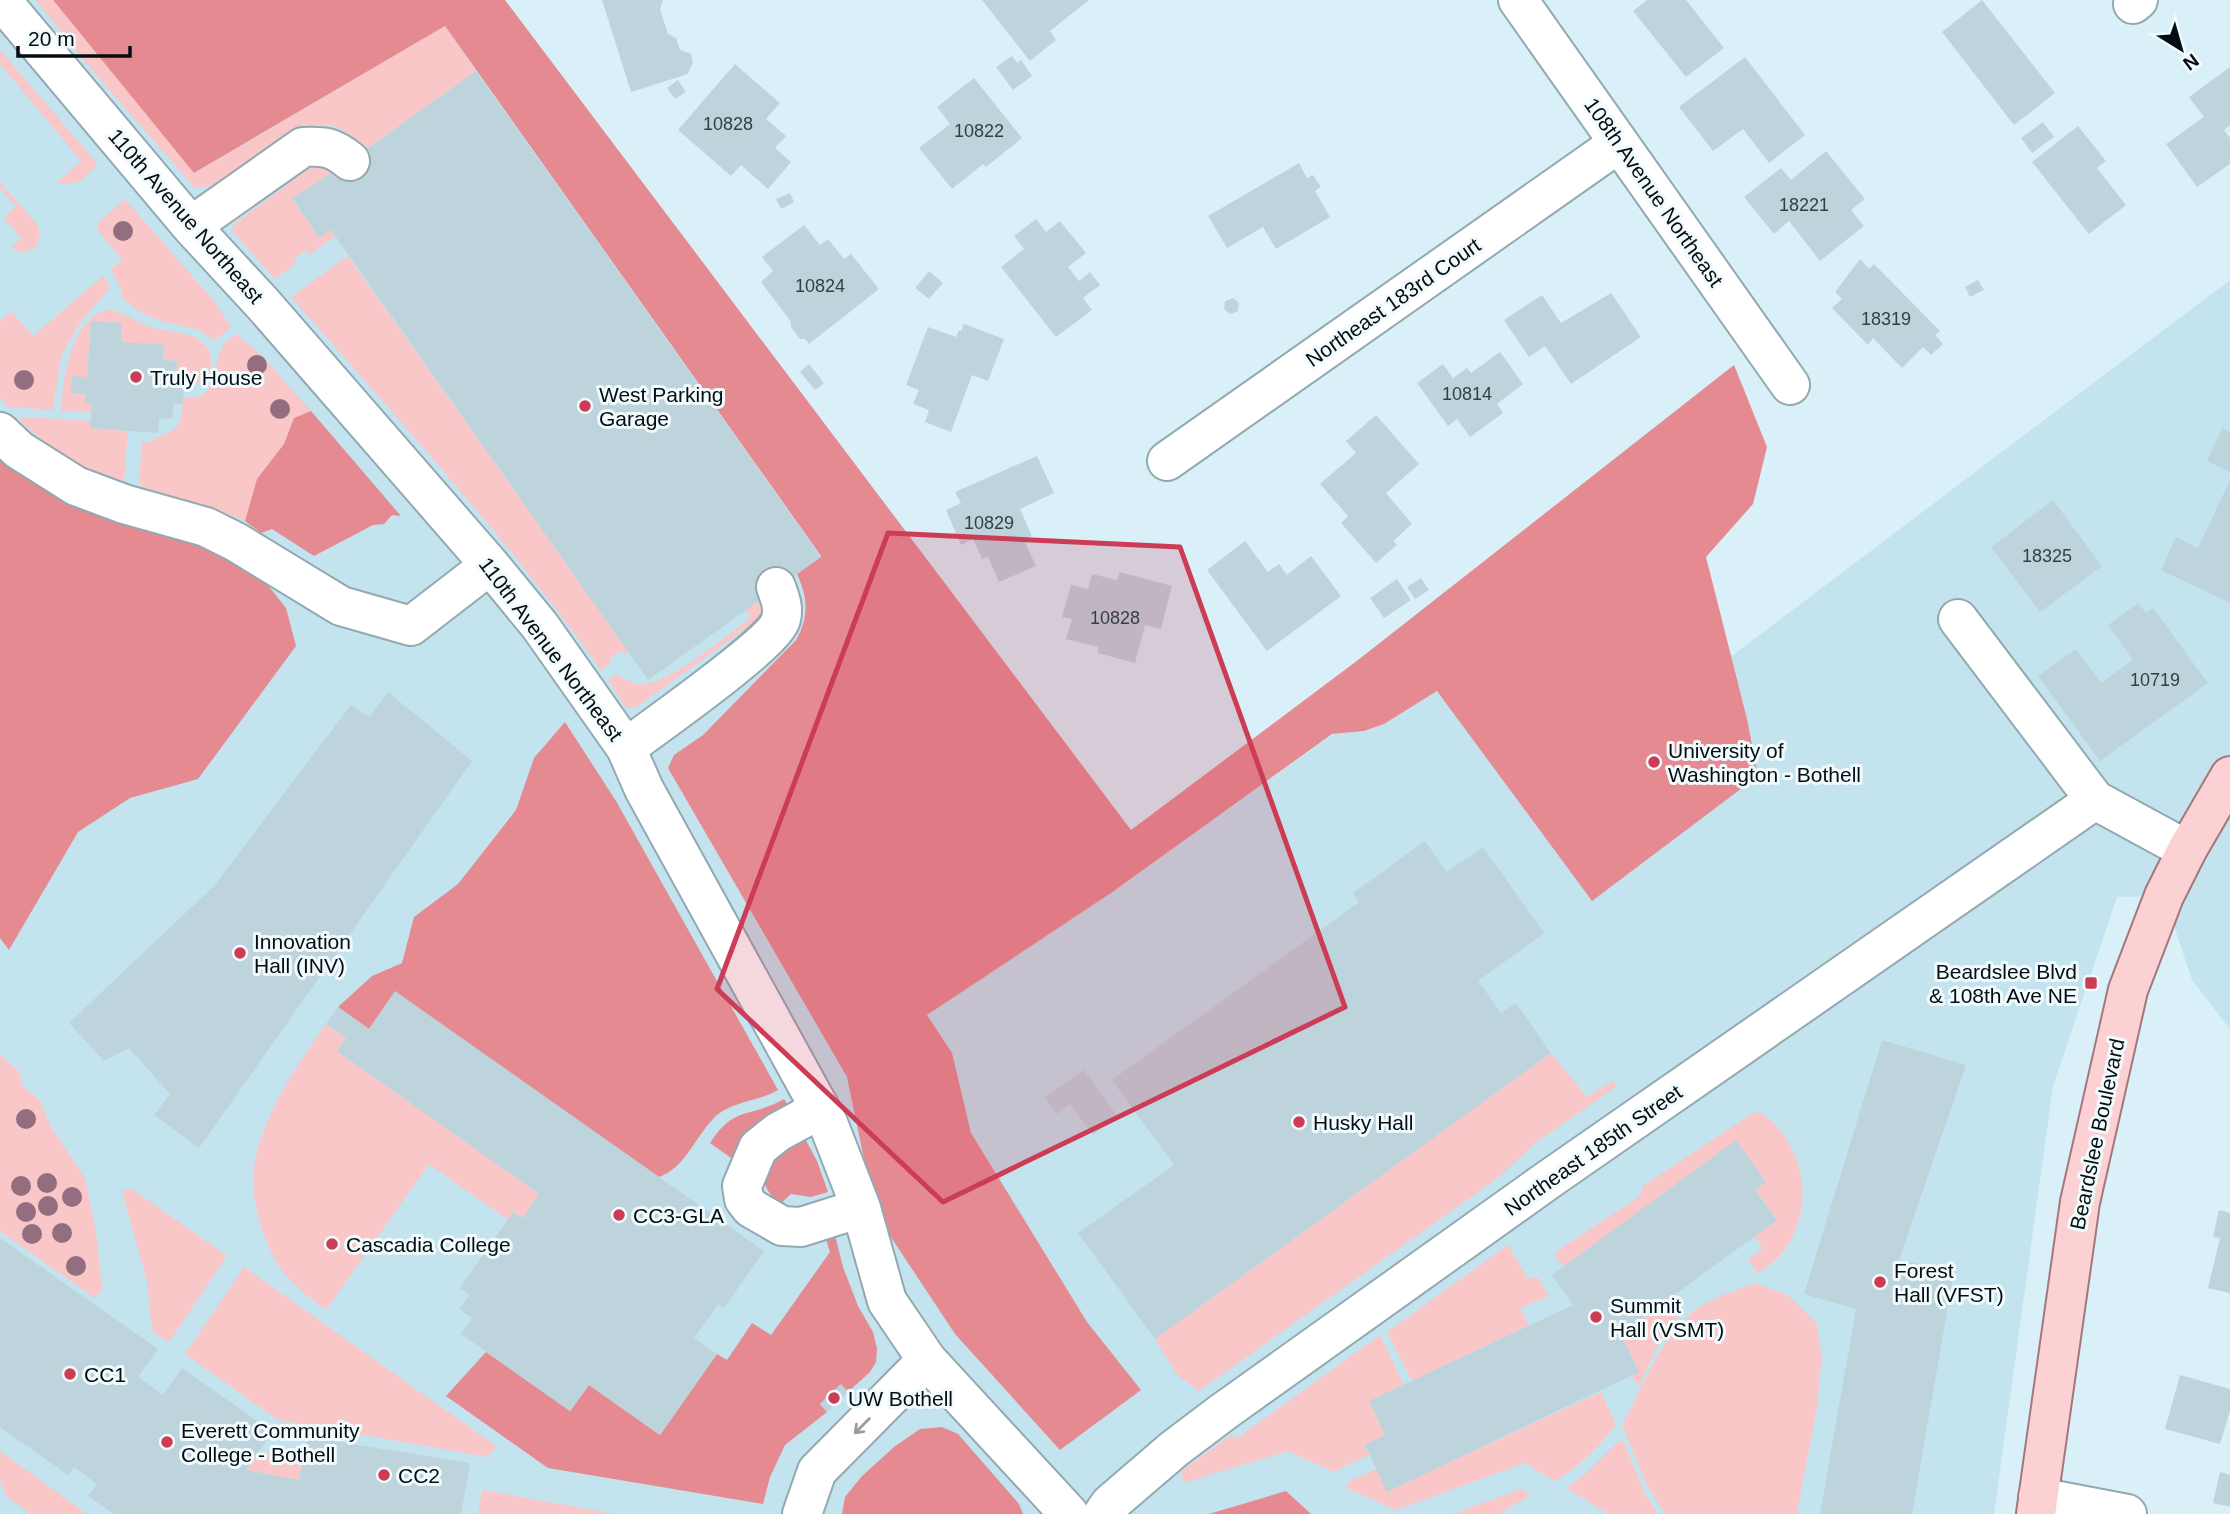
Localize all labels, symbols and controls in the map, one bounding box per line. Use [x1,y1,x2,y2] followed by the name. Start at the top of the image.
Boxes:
[18,14,130,58] scale bar
[2146,14,2216,84] north arrow
[28,27,75,50] text: 20 m
[2179,50,2203,75] text: N
[1580,93,1728,291] street label: 108th Avenue Northeast
[703,114,753,134] house number: 10828
[954,121,1004,141] house number: 10822
[104,124,268,308] street label: 110th Avenue Northeast
[1779,195,1829,215] house number: 18221
[1301,233,1485,371] street label: Northeast 183rd Court
[795,276,845,296] house number: 10824
[1861,309,1911,329] house number: 18319
[150,366,262,389] place label: Truly House
[128,369,144,385] marker: Truly House
[599,383,724,430] place label: West Parking Garage
[1442,384,1492,404] house number: 10814
[577,398,593,414] marker: West Parking Garage
[964,513,1014,533] house number: 10829
[2022,546,2072,566] house number: 18325
[475,553,627,745] street label: 110th Avenue Northeast
[1090,608,1140,628] house number: 10828
[2130,670,2180,690] house number: 10719
[1668,739,1861,786] place label: University of Washington - Bothell
[1646,754,1662,770] marker: University of Washington - Bothell
[254,930,351,977] place label: Innovation Hall (INV)
[232,945,248,961] marker: Innovation Hall (INV)
[1929,960,2077,1007] place label: Beardslee Blvd & 108th Ave NE
[2083,975,2099,991] marker: Beardslee Blvd & 108th Ave NE
[2065,1036,2129,1232] street label: Beardslee Boulevard
[1500,1080,1686,1220] street label: Northeast 185th Street
[1313,1111,1413,1134] place label: Husky Hall
[1291,1114,1307,1130] marker: Husky Hall
[633,1204,724,1227] place label: CC3-GLA
[611,1207,627,1223] marker: CC3-GLA
[346,1233,511,1256] place label: Cascadia College
[324,1236,340,1252] marker: Cascadia College
[1894,1259,2004,1306] place label: Forest Hall (VFST)
[1872,1274,1888,1290] marker: Forest Hall (VFST)
[1610,1294,1724,1341] place label: Summit Hall (VSMT)
[1588,1309,1604,1325] marker: Summit Hall (VSMT)
[84,1363,126,1386] place label: CC1
[62,1366,78,1382] marker: CC1
[848,1387,953,1410] place label: UW Bothell
[826,1390,842,1406] marker: UW Bothell
[854,1418,871,1435] one-way arrow
[181,1419,360,1466] place label: Everett Community College - Bothell
[159,1434,175,1450] marker: Everett Community College - Bothell
[398,1464,440,1487] place label: CC2
[376,1467,392,1483] marker: CC2

